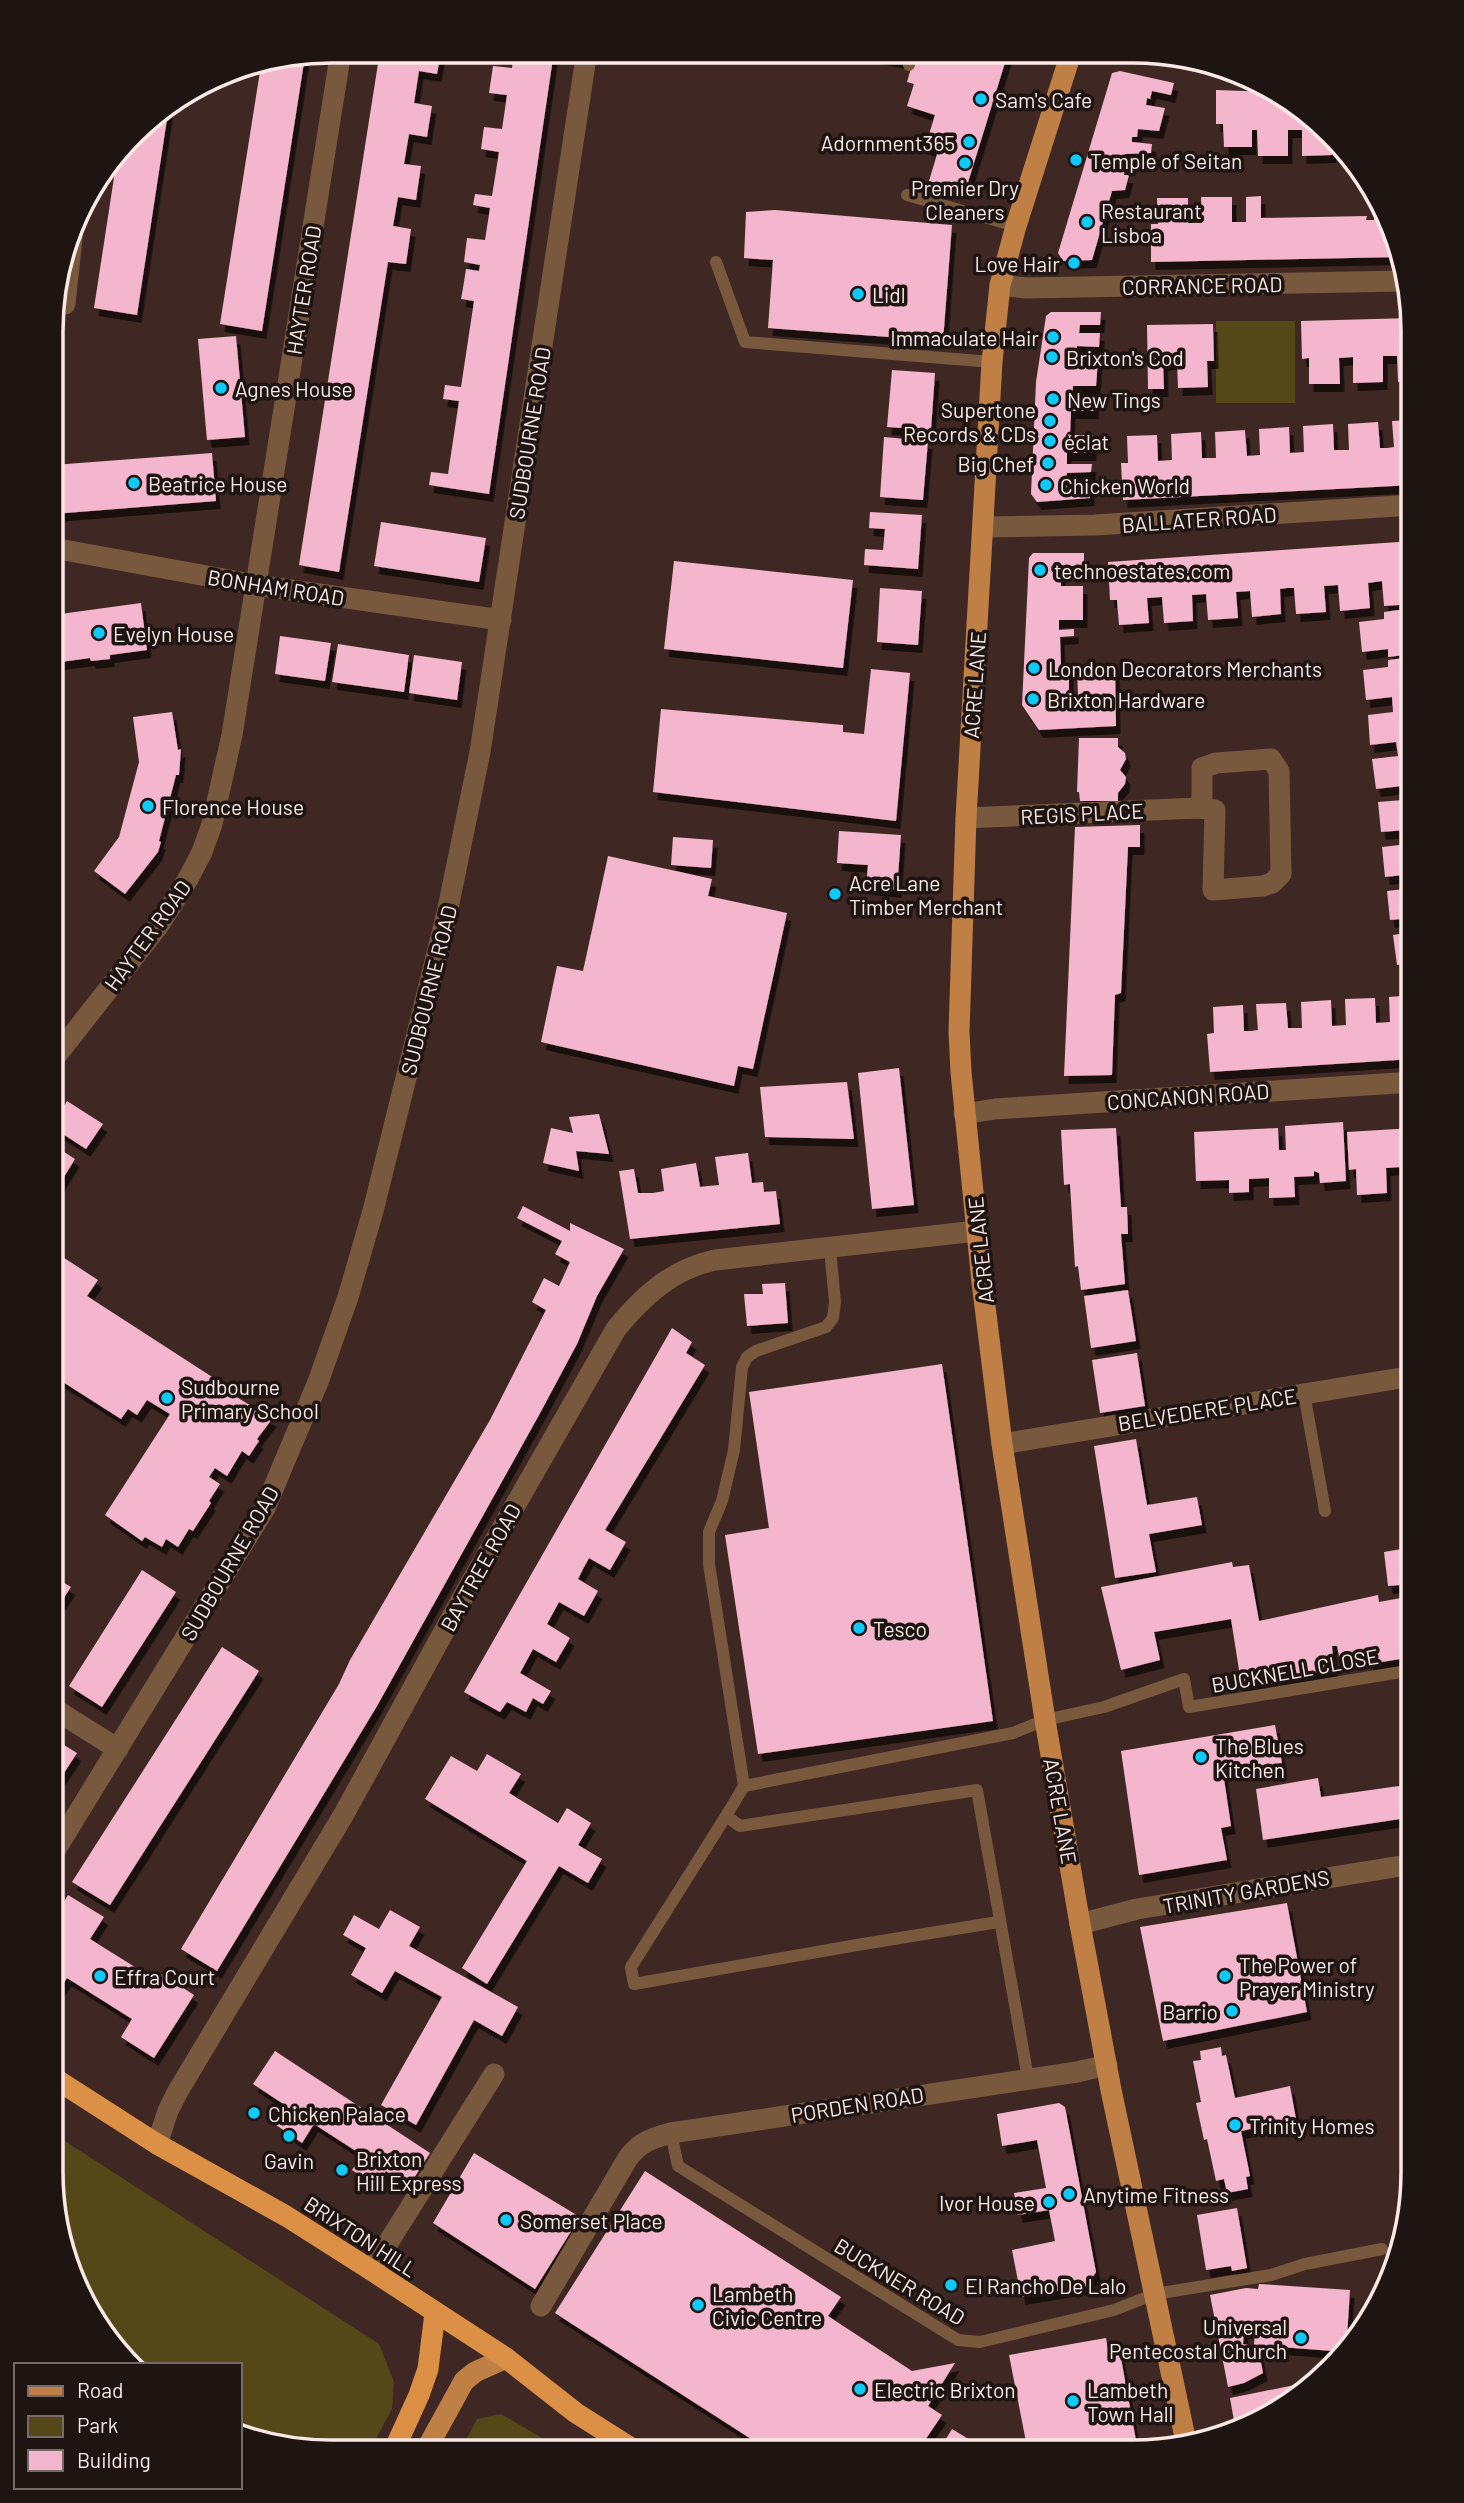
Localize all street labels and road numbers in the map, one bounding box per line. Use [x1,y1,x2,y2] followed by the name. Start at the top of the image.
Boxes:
[280,224,326,356] street label: HAYTER ROAD
[1122,271,1282,299] street label: CORRANCE ROAD
[503,345,555,521] street label: SUDBOURNE ROAD
[1121,501,1277,537] street label: BALLATER ROAD
[206,564,346,610] street label: BONHAM ROAD
[958,631,990,739] street label: ACRE LANE
[1020,797,1144,829] street label: REGIS PLACE
[99,875,195,995] street label: HAYTER ROAD
[395,903,461,1077] street label: SUDBOURNE ROAD
[1106,1078,1270,1114] street label: CONCANON ROAD
[962,1195,998,1305] street label: ACRE LANE
[1116,1383,1298,1435] street label: BELVEDERE PLACE
[175,1481,283,1645] street label: SUDBOURNE ROAD
[435,1499,525,1635] street label: BAYTREE ROAD
[1209,1643,1381,1697] street label: BUCKNELL CLOSE
[1039,1756,1083,1866] street label: ACRE LANE
[1161,1864,1331,1918] street label: TRINITY GARDENS
[789,2081,925,2127] street label: PORDEN ROAD
[300,2190,422,2282] street label: BRIXTON HILL
[830,2232,970,2330] street label: BUCKNER ROAD

